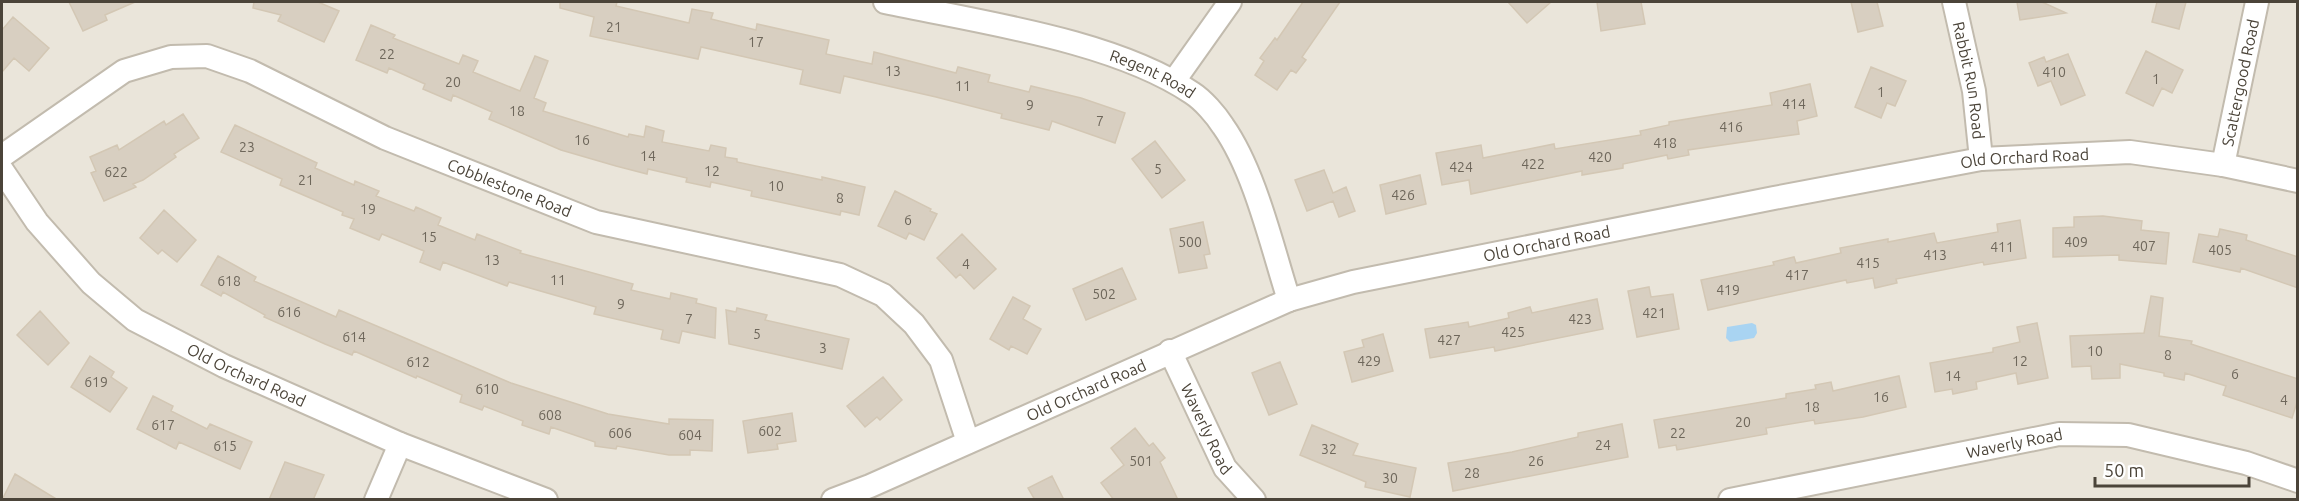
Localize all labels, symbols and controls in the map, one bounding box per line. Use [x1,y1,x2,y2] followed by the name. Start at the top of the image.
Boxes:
[2218,18,2262,148] street label: Scattergood Road
[606,19,622,35] house number: 21
[1950,20,1988,140] street label: Rabbit Run Road
[748,34,764,50] house number: 17
[379,46,395,62] house number: 22
[1108,46,1199,102] street label: Regent Road
[885,63,901,79] house number: 13
[2042,64,2066,80] house number: 410
[2152,71,2160,87] house number: 1
[445,74,461,90] house number: 20
[955,78,971,94] house number: 11
[1877,84,1885,100] house number: 1
[1782,96,1806,112] house number: 414
[1026,97,1034,113] house number: 9
[509,103,525,119] house number: 18
[1096,113,1104,129] house number: 7
[1719,119,1743,135] house number: 416
[574,132,590,148] house number: 16
[1653,135,1677,151] house number: 418
[239,139,255,155] house number: 23
[1959,145,2089,172] street label: Old Orchard Road
[640,148,656,164] house number: 14
[1588,149,1612,165] house number: 420
[445,155,574,220] street label: Cobblestone Road
[1521,156,1545,172] house number: 422
[1449,159,1473,175] house number: 424
[1154,161,1162,177] house number: 5
[704,163,720,179] house number: 12
[104,164,128,180] house number: 622
[298,172,314,188] house number: 21
[768,178,784,194] house number: 10
[1391,187,1415,203] house number: 426
[836,190,844,206] house number: 8
[360,201,376,217] house number: 19
[904,212,912,228] house number: 6
[1482,222,1612,265] street label: Old Orchard Road
[421,229,437,245] house number: 15
[1178,234,1202,250] house number: 500
[2064,234,2088,250] house number: 409
[2132,238,2156,254] house number: 407
[1990,239,2014,255] house number: 411
[2208,242,2232,258] house number: 405
[1923,247,1947,263] house number: 413
[484,252,500,268] house number: 13
[1856,255,1880,271] house number: 415
[962,256,970,272] house number: 4
[1785,267,1809,283] house number: 417
[550,272,566,288] house number: 11
[217,273,241,289] house number: 618
[1716,282,1740,298] house number: 419
[1092,286,1116,302] house number: 502
[617,296,625,312] house number: 9
[277,304,301,320] house number: 616
[1642,305,1666,321] house number: 421
[685,311,693,327] house number: 7
[1568,311,1592,327] house number: 423
[1501,324,1525,340] house number: 425
[753,326,761,342] house number: 5
[342,329,366,345] house number: 614
[1437,332,1461,348] house number: 427
[184,339,309,410] street label: Old Orchard Road
[819,340,827,356] house number: 3
[2087,343,2103,359] house number: 10
[2164,347,2172,363] house number: 8
[1357,353,1381,369] house number: 429
[2012,353,2028,369] house number: 12
[406,354,430,370] house number: 612
[1023,356,1149,424] street label: Old Orchard Road
[2231,366,2239,382] house number: 6
[1945,368,1961,384] house number: 14
[84,374,108,390] house number: 619
[475,381,499,397] house number: 610
[1178,381,1235,478] street label: Waverly Road
[1873,389,1889,405] house number: 16
[2280,392,2288,408] house number: 4
[1804,399,1820,415] house number: 18
[538,407,562,423] house number: 608
[1735,414,1751,430] house number: 20
[151,417,175,433] house number: 617
[758,423,782,439] house number: 602
[608,425,632,441] house number: 606
[1670,425,1686,441] house number: 22
[1965,425,2064,461] street label: Waverly Road
[678,427,702,443] house number: 604
[1595,437,1611,453] house number: 24
[213,438,237,454] house number: 615
[1321,441,1337,457] house number: 32
[2095,450,2250,488] scale bar
[1129,453,1153,469] house number: 501
[1528,453,1544,469] house number: 26
[2104,460,2144,480] text: 50 m
[1464,465,1480,481] house number: 28
[1382,470,1398,486] house number: 30

